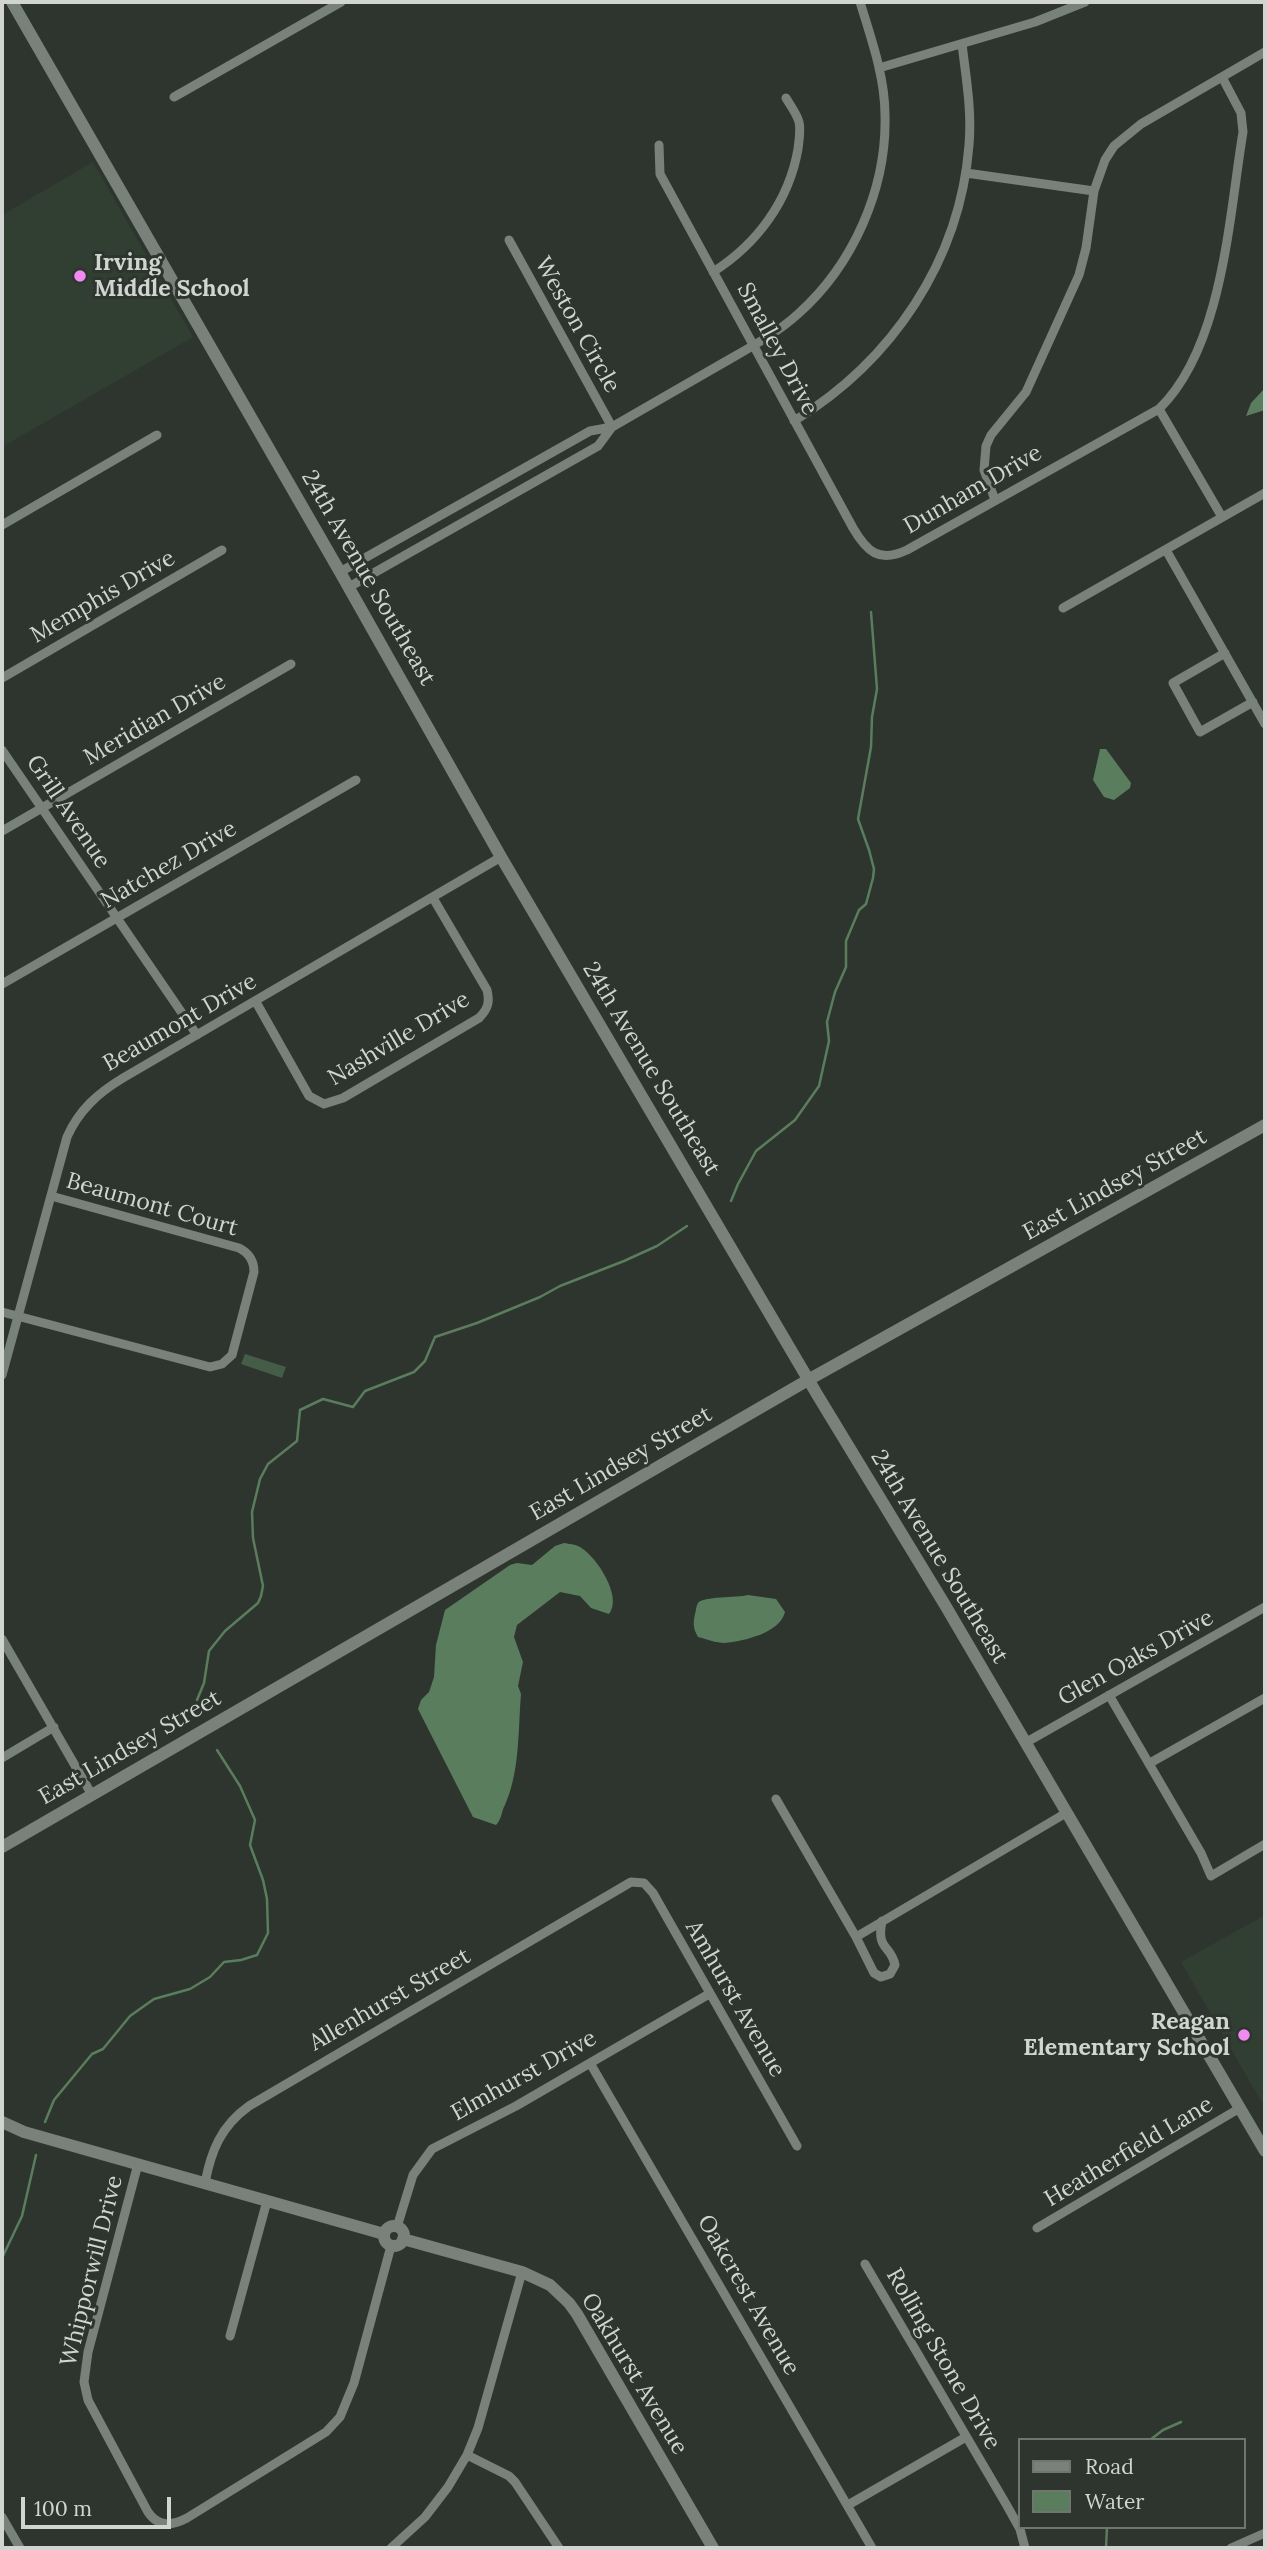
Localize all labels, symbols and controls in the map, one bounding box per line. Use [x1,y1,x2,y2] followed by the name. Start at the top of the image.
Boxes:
[94,249,250,303] place label: Irving Middle School
[528,252,626,398] street label: Weston Circle
[72,268,88,284] marker: Irving Middle School
[731,278,823,420] street label: Smalley Drive
[899,439,1047,541] street label: Dunham Drive
[295,465,441,691] street label: 24th Avenue Southeast
[26,545,180,649] street label: Memphis Drive
[79,668,231,772] street label: Meridian Drive
[20,750,116,874] street label: Grill Avenue
[96,815,242,915] street label: Natchez Drive
[576,957,726,1181] street label: 24th Avenue Southeast
[98,968,262,1078] street label: Beaumont Drive
[323,986,475,1092] street label: Nashville Drive
[1018,1123,1212,1247] street label: East Lindsey Street
[63,1167,241,1243] street label: Beaumont Court
[525,1401,717,1527] street label: East Lindsey Street
[864,1445,1014,1669] street label: 24th Avenue Southeast
[1054,1604,1218,1712] street label: Glen Oaks Drive
[34,1685,226,1811] street label: East Lindsey Street
[679,1916,791,2082] street label: Amhurst Avenue
[304,1943,476,2057] street label: Allenhurst Street
[1023,2008,1230,2062] place label: Reagan Elementary School
[447,2025,601,2127] street label: Elmhurst Drive
[1236,2027,1252,2043] marker: Reagan Elementary School
[1040,2091,1218,2213] street label: Heatherfield Lane
[55,2173,129,2369] street label: Whipporwill Drive
[691,2210,805,2380] street label: Oakcrest Avenue
[880,2263,1006,2455] street label: Rolling Stone Drive
[575,2288,693,2460] street label: Oakhurst Avenue
[1018,2438,1246,2529] legend
[1085,2453,1134,2480] text: Road
[24,2484,175,2528] scale bar
[1085,2488,1144,2515] text: Water
[34,2495,92,2522] text: 100 m

